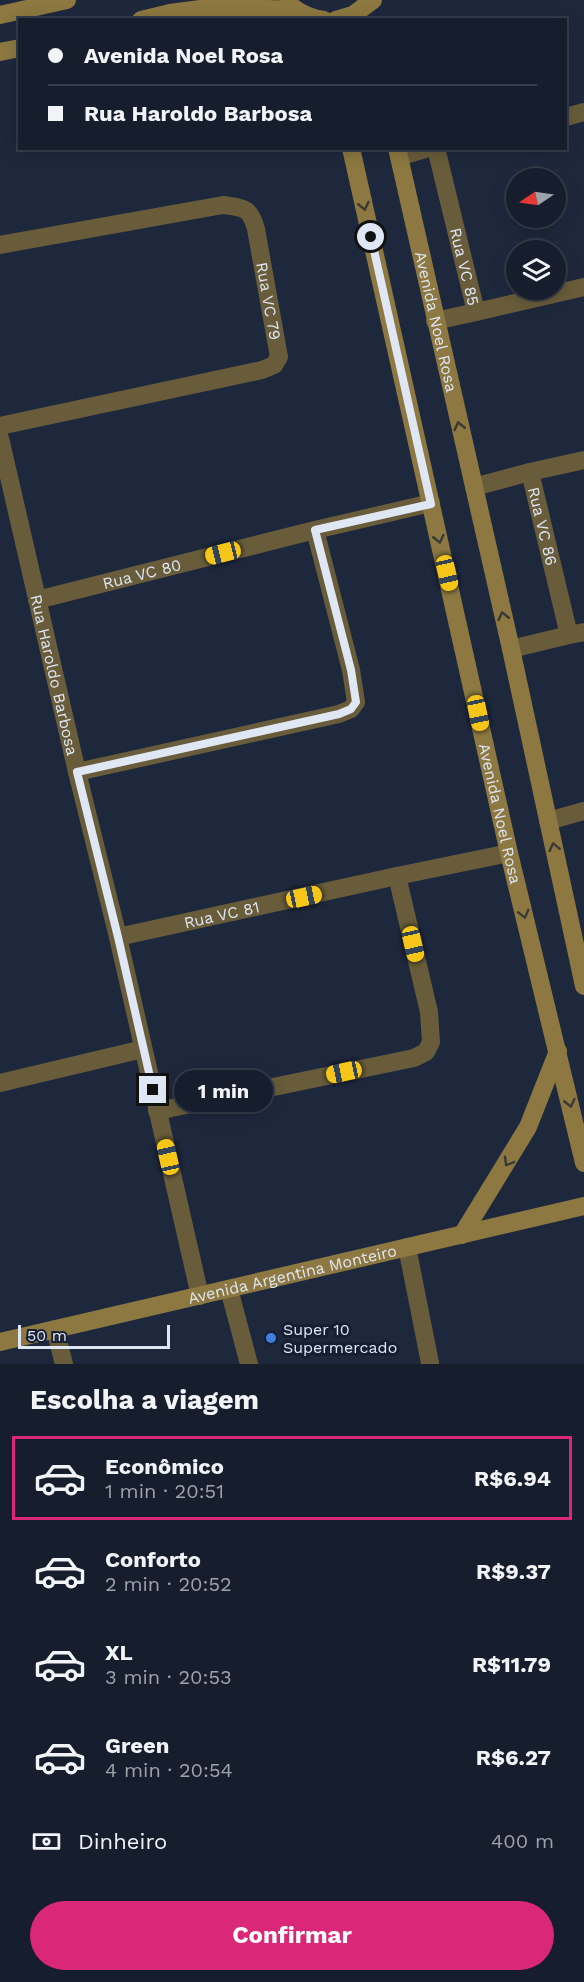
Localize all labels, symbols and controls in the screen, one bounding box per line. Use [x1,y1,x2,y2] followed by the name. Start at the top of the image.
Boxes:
[84,43,283,68] text: Avenida Noel Rosa
[84,101,312,126] text: Rua Haroldo Barbosa
[506,168,566,228] north arrow
[506,168,566,300] map controls
[356,200,369,210] one-way arrow
[357,223,384,250] route start
[446,226,483,308] street label: Rua VC 85
[506,240,566,300] button: layers
[411,249,461,394] street label: Avenida Noel Rosa
[252,261,285,342] street label: Rua VC 79
[454,421,467,431] one-way arrow
[524,485,561,567] street label: Rua VC 86
[432,534,445,544] one-way arrow
[203,540,243,566] car
[434,553,460,593] car
[101,555,183,593] street label: Rua VC 80
[26,593,82,757] street label: Rua Haroldo Barbosa
[498,611,511,621] one-way arrow
[465,694,491,732] car
[475,741,525,886] street label: Avenida Noel Rosa
[548,842,561,852] one-way arrow
[285,884,323,910] car
[182,897,261,932] street label: Rua VC 81
[516,908,529,918] one-way arrow
[400,924,426,964] car
[325,1059,363,1085] car
[174,1069,273,1111] callout: 1 min
[139,1076,166,1103] route end
[198,1079,249,1103] text: 1 min
[562,1098,575,1108] one-way arrow
[155,1137,181,1177] car
[504,1156,515,1166] one-way arrow
[186,1241,399,1308] street label: Avenida Argentina Monteiro
[283,1320,397,1357] place label: Super 10 Supermercado
[18,1322,170,1350] scale bar
[27,1326,67,1345] text: 50 m
[264,1331,278,1345] marker: Super 10 Supermercado
[30,1384,259,1416] text: Escolha a viagem
[33,1451,87,1505] icon: car
[105,1454,224,1479] text: Econômico
[474,1466,551,1491] text: R$6.94
[105,1479,224,1503] text: 1 min · 20:51
[33,1544,87,1598] icon: car
[105,1547,201,1572] text: Conforto
[476,1559,551,1584] text: R$9.37
[105,1572,232,1596] text: 2 min · 20:52
[33,1637,87,1691] icon: car
[105,1640,133,1665] text: XL
[472,1652,551,1677] text: R$11.79
[105,1665,232,1689] text: 3 min · 20:53
[33,1730,87,1784] icon: car
[105,1733,169,1758] text: Green
[476,1745,551,1770] text: R$6.27
[105,1758,233,1782] text: 4 min · 20:54
[30,1825,63,1858] icon: cash
[78,1829,167,1854] text: Dinheiro
[491,1829,554,1853] text: 400 m
[30,1901,554,1970] button: Confirmar

